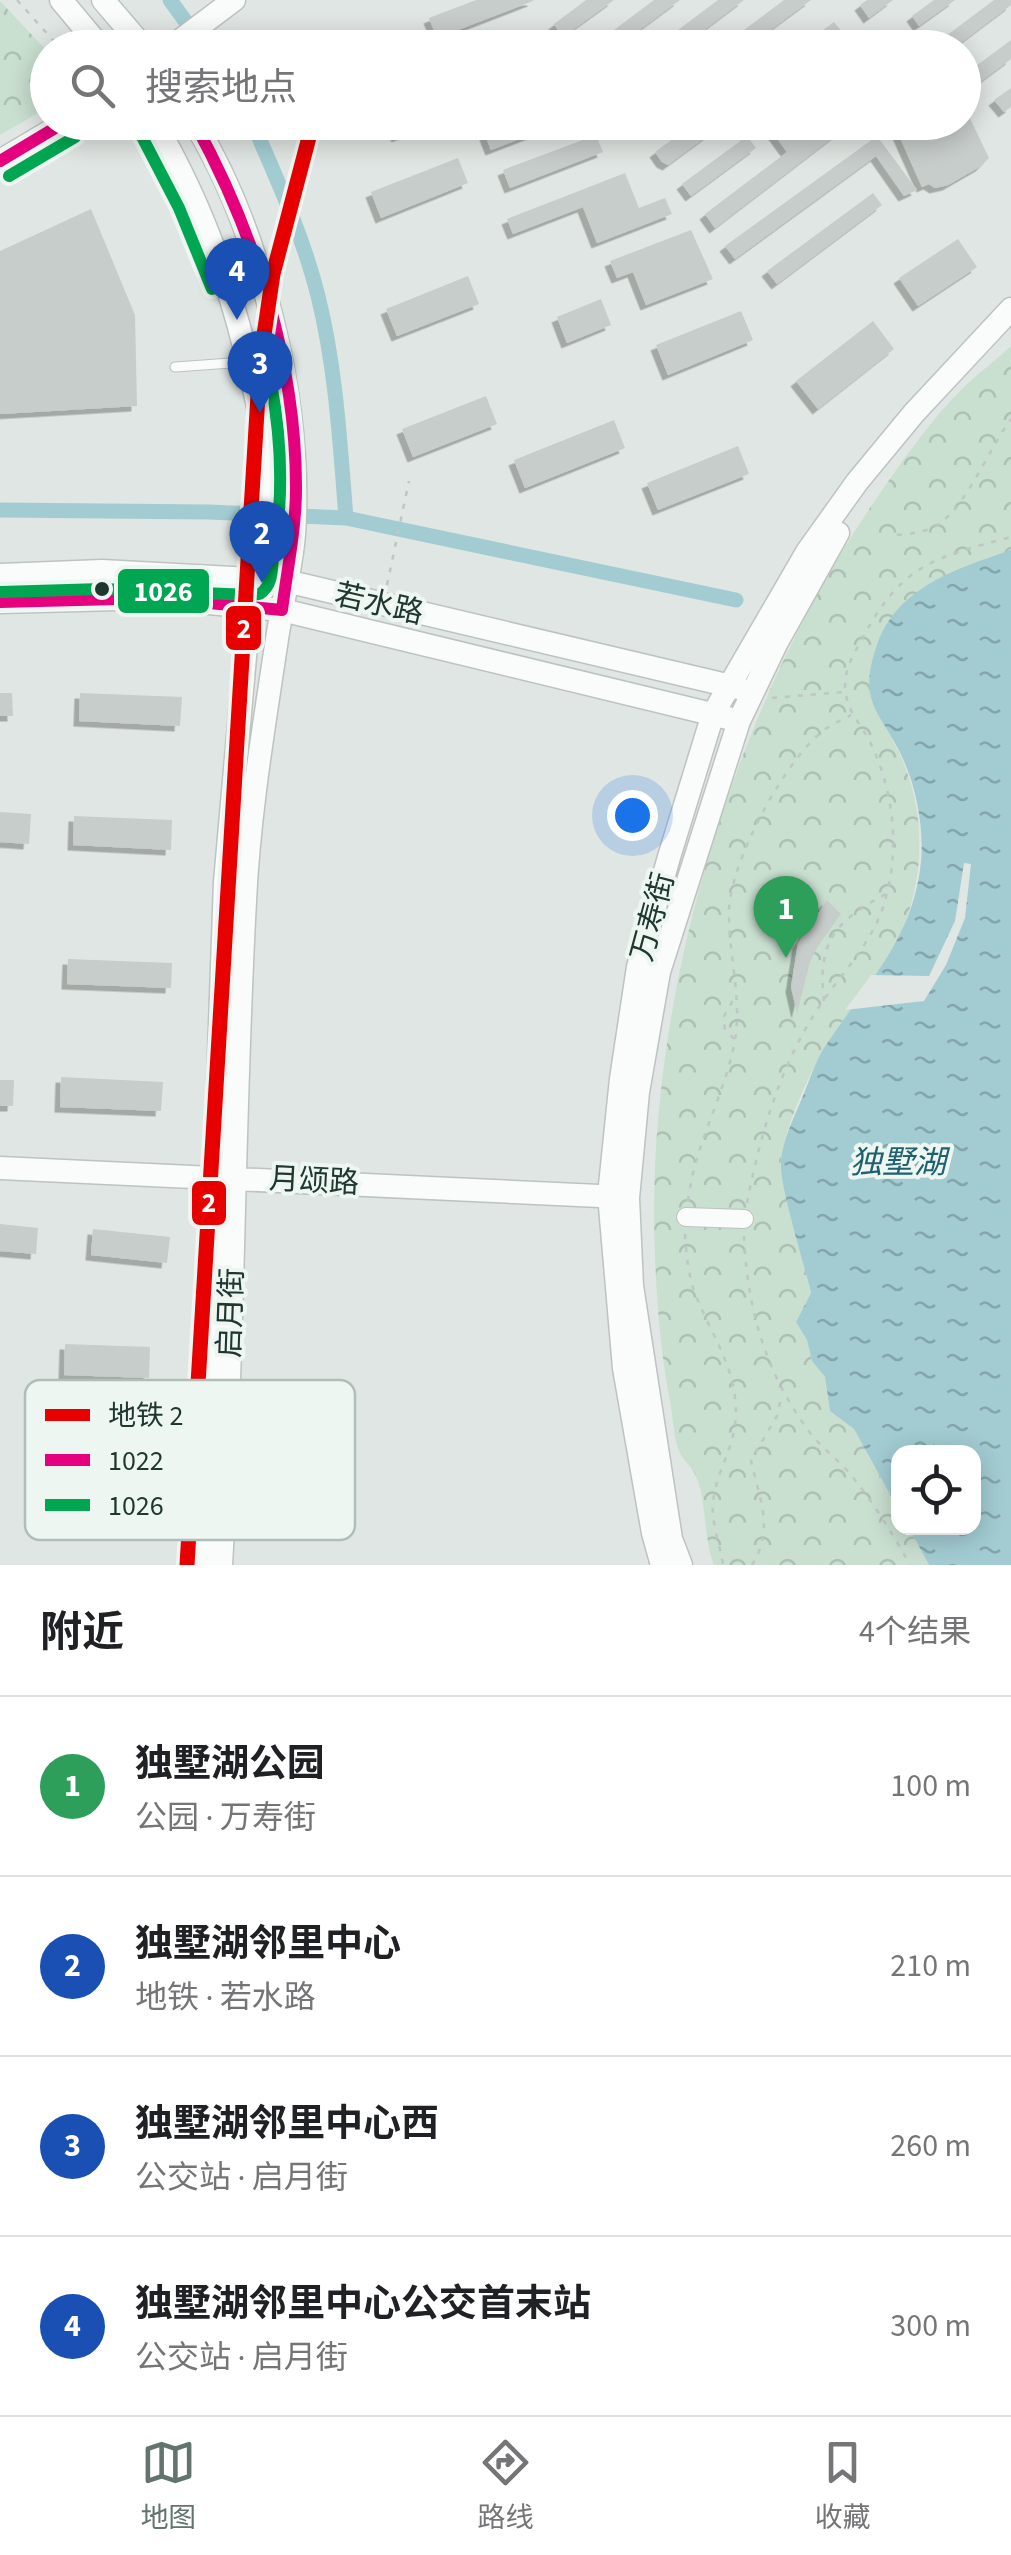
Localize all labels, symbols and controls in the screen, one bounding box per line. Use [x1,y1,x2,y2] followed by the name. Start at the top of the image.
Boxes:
[30,30,981,140] search box
[65,58,120,113] icon: search
[145,61,297,115] text: 搜索地点
[204,238,270,320] pin: 4
[228,330,292,413] pin: 3
[230,500,294,583] pin: 2
[116,567,211,615] line badge: 1026
[133,572,193,612] text: 1026
[330,573,428,635] street label: 若水路
[92,579,112,599] unlabelled marker
[224,604,263,652] line badge: 2
[237,609,251,649] text: 2
[607,790,658,841] your location
[621,868,685,966] street label: 万寿街
[754,876,818,958] pin: 1
[850,1140,951,1186] water label: 独墅湖
[268,1157,360,1205] street label: 月颂路
[190,1179,228,1227] line badge: 2
[202,1183,216,1223] text: 2
[208,1267,254,1359] street label: 启月街
[25,1380,355,1540] legend
[108,1396,184,1436] text: 地铁 2
[108,1441,164,1481] text: 1022
[891,1445,981,1535] map controls
[891,1445,981,1535] button: locate
[108,1486,164,1526] text: 1026
[40,1603,124,1663] text: 附近
[859,1609,971,1655] text: 4个结果
[135,1737,325,1791] text: 独墅湖公园
[64,1763,81,1809] text: 1
[890,1763,971,1809] text: 100 m
[135,1795,316,1841] text: 公园 · 万寿街
[135,1917,401,1971] text: 独墅湖邻里中心
[64,1943,81,1989] text: 2
[890,1943,971,1989] text: 210 m
[135,1975,316,2021] text: 地铁 · 若水路
[135,2097,439,2151] text: 独墅湖邻里中心西
[64,2123,81,2169] text: 3
[890,2123,971,2169] text: 260 m
[135,2155,348,2201] text: 公交站 · 启月街
[135,2277,591,2331] text: 独墅湖邻里中心公交首末站
[64,2303,81,2349] text: 4
[890,2303,971,2349] text: 300 m
[135,2335,348,2381] text: 公交站 · 启月街
[140,2435,197,2538] tab: 地图
[477,2435,534,2538] tab: 路线
[814,2435,871,2538] tab: 收藏

